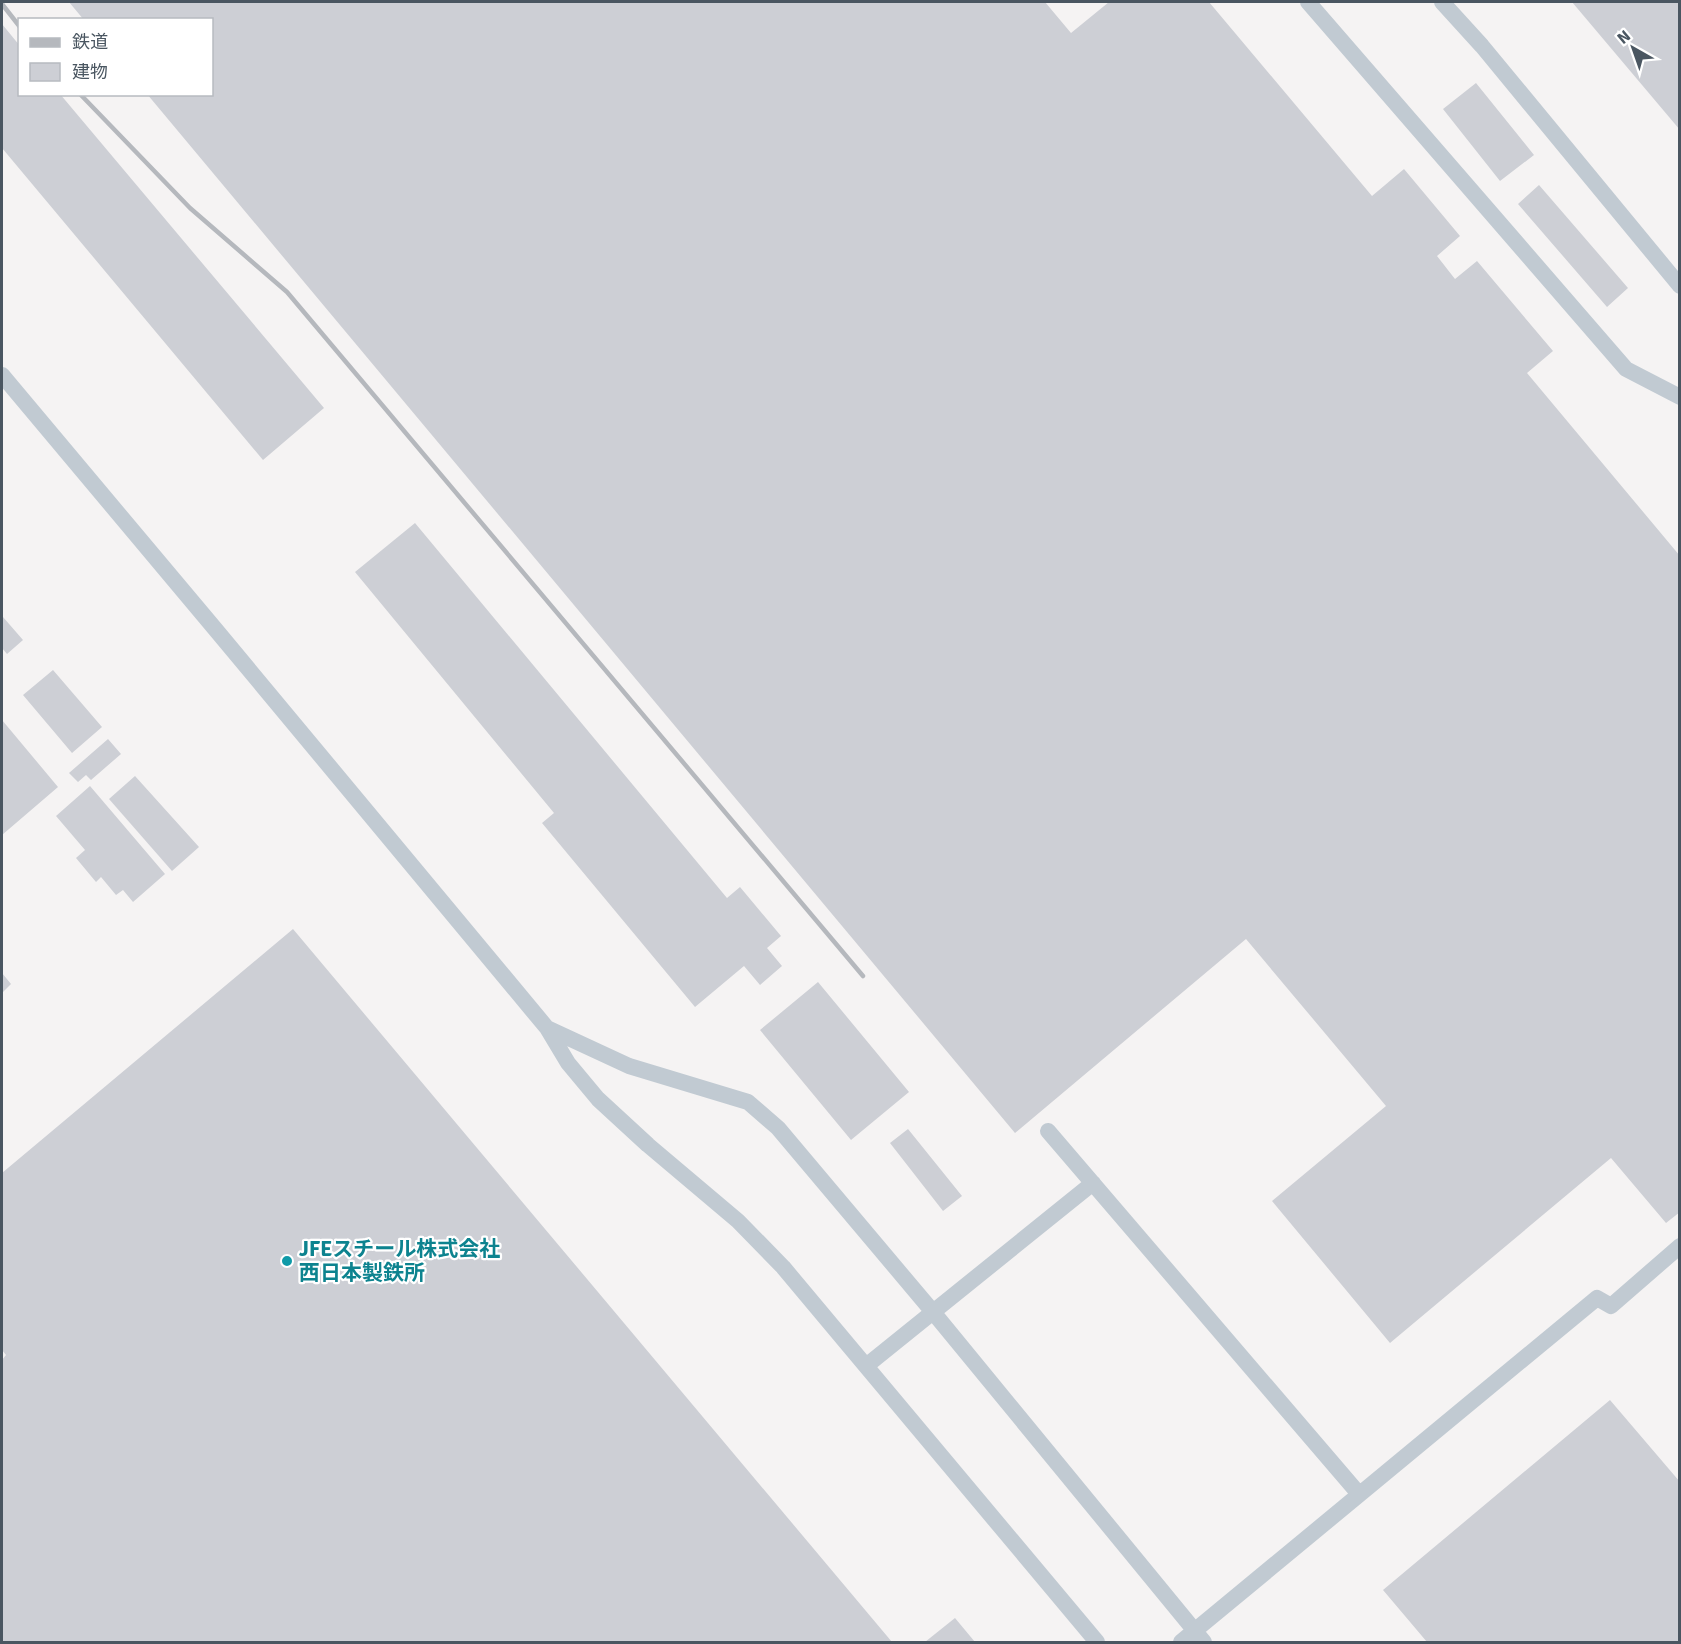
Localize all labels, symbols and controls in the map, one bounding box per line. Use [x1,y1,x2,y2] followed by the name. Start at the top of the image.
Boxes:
[18,18,213,96] legend
[1603,18,1663,78] north arrow
[1613,26,1635,49] text: N
[72,31,108,53] text: 鉄道
[72,61,108,83] text: 建物
[299,1236,500,1286] place label: JFEスチール株式会社 西日本製鉄所
[280,1254,294,1268] marker: JFEスチール株式会社 西日本製鉄所

